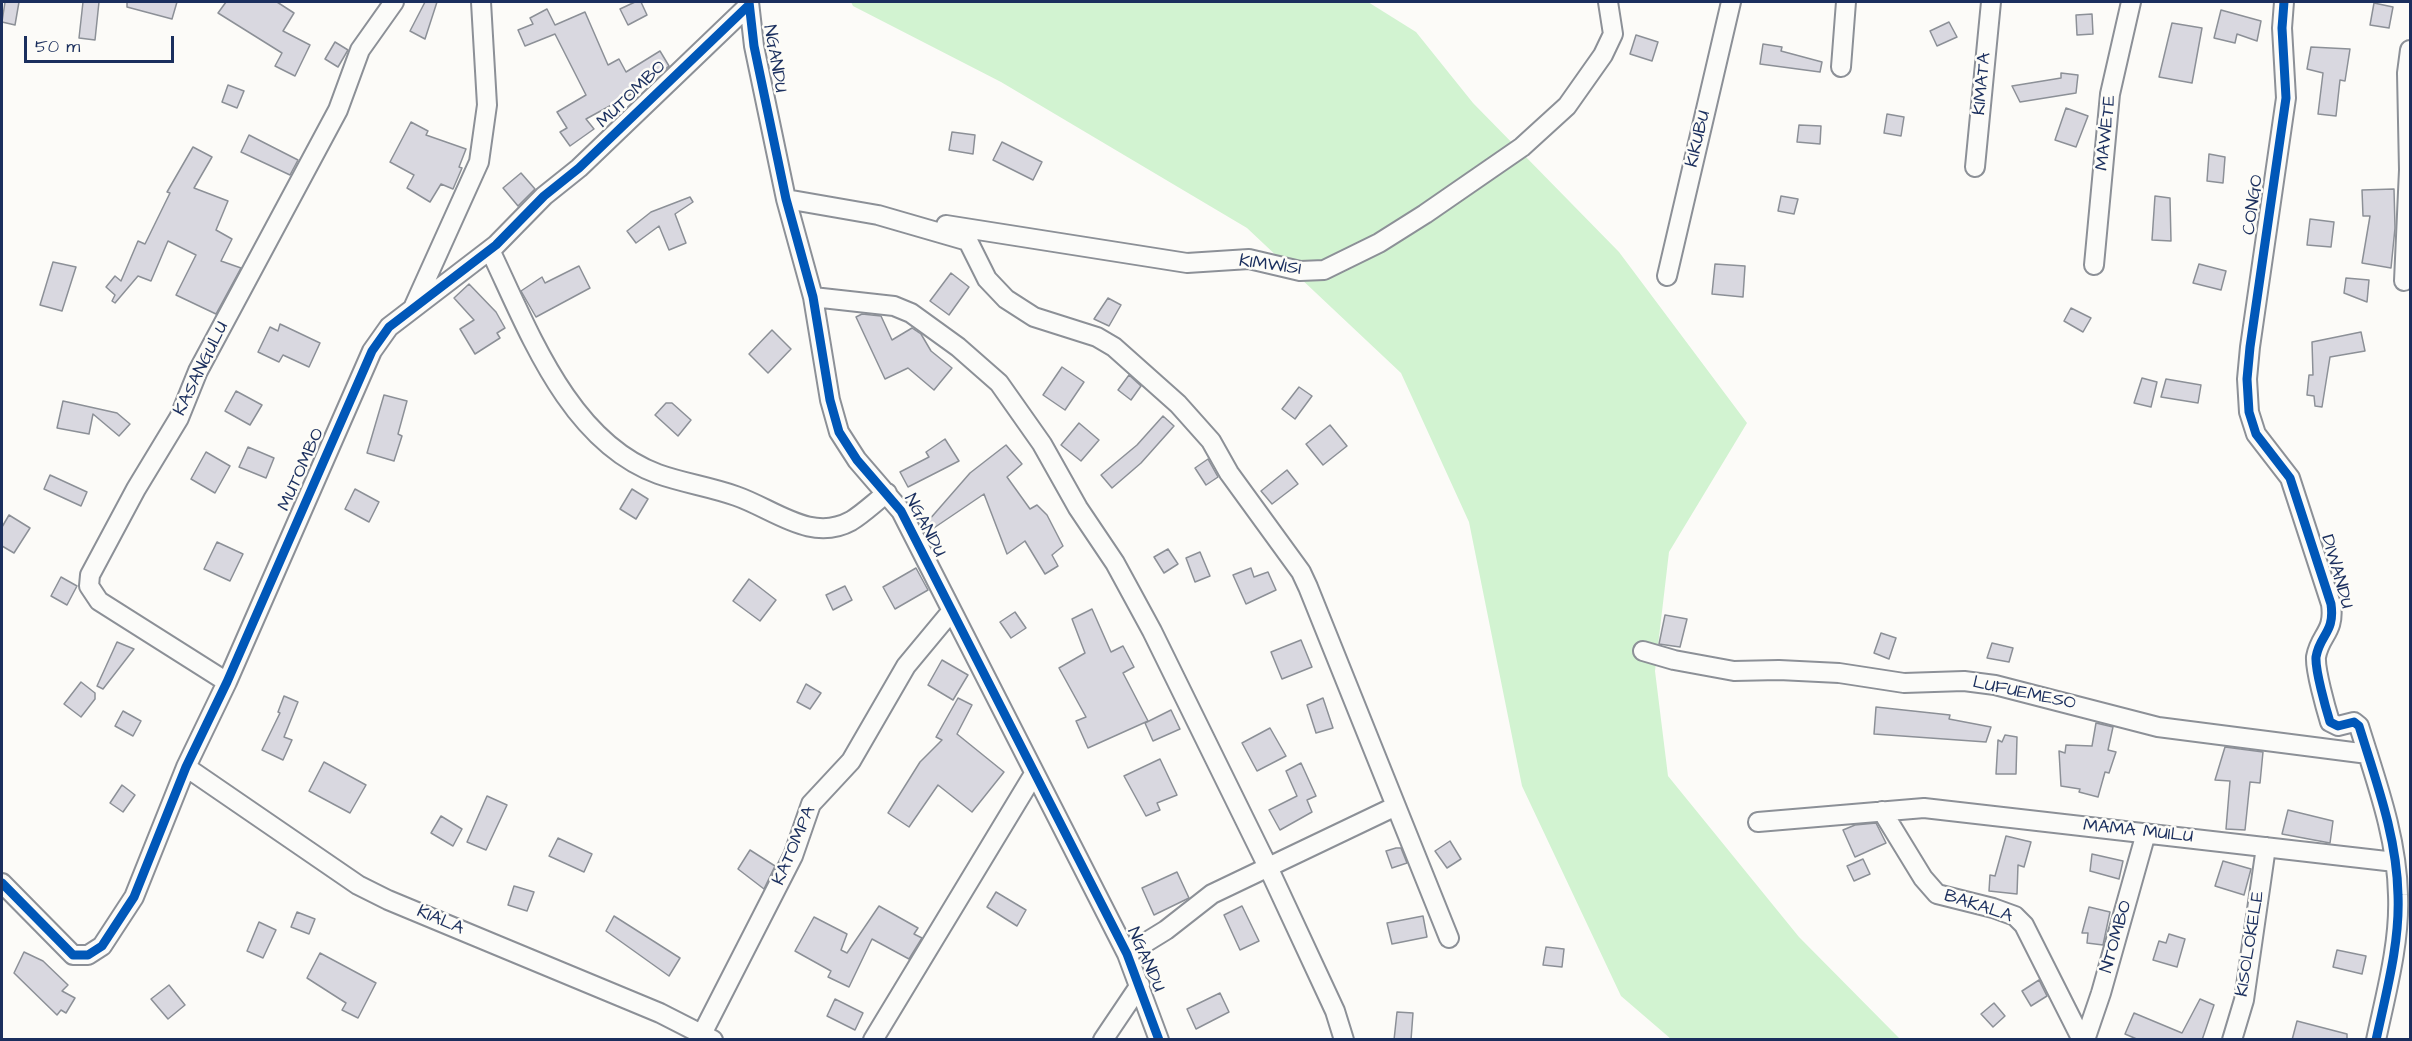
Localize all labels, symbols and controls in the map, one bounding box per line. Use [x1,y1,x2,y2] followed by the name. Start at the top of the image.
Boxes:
[757,23,791,95] street label: NGANDU
[27,24,177,62] scale bar
[35,34,80,59] text: 50 m
[1970,52,1996,116] street label: KIMATA
[593,57,671,133] street label: MUTOMBO
[2092,94,2122,172] street label: MAWETE
[1682,109,1716,169] street label: KIKUBU
[2239,173,2269,237] street label: CONGO
[1238,251,1302,281] street label: KIMWISI
[170,318,234,420] street label: KASANGULU
[274,425,330,515] street label: MUTOMBO
[898,491,950,561] street label: NGANDU
[2315,533,2357,611] street label: DIWANDU
[1970,673,2078,715] street label: LUFUEMESO
[769,803,821,889] street label: KATOMPA
[2082,815,2194,849] street label: MAMA MUILU
[1941,886,2015,928] street label: BAKALA
[2232,890,2270,998] street label: KISOLOKELE
[2096,898,2138,976] street label: NTOMBO
[413,901,467,941] street label: KIALA
[1121,924,1169,996] street label: NGANDU

